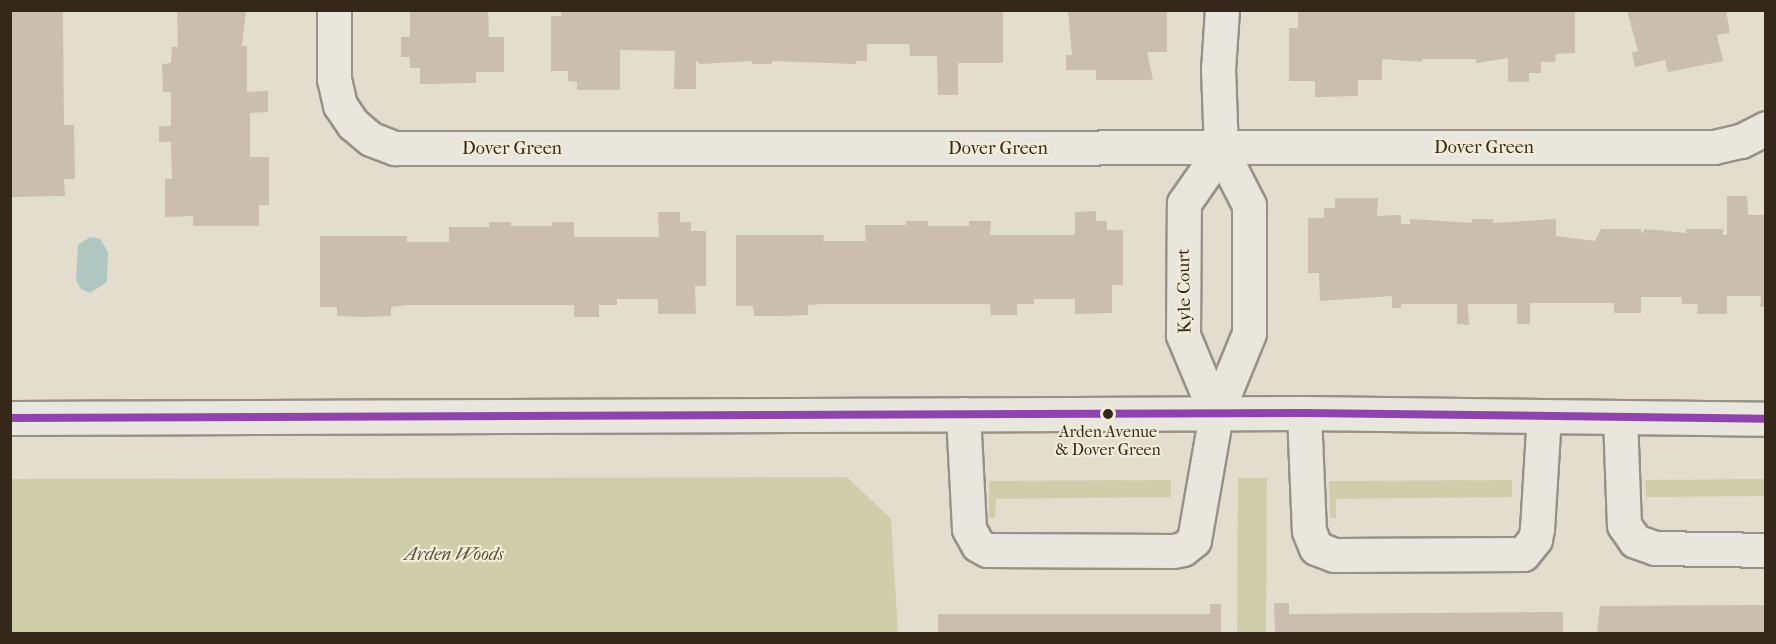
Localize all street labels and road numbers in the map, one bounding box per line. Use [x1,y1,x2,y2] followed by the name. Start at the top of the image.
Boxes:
[1434,137,1534,159] street label: Dover Green
[462,138,562,160] street label: Dover Green
[948,138,1048,160] street label: Dover Green
[1173,248,1197,334] street label: Kyle Court

